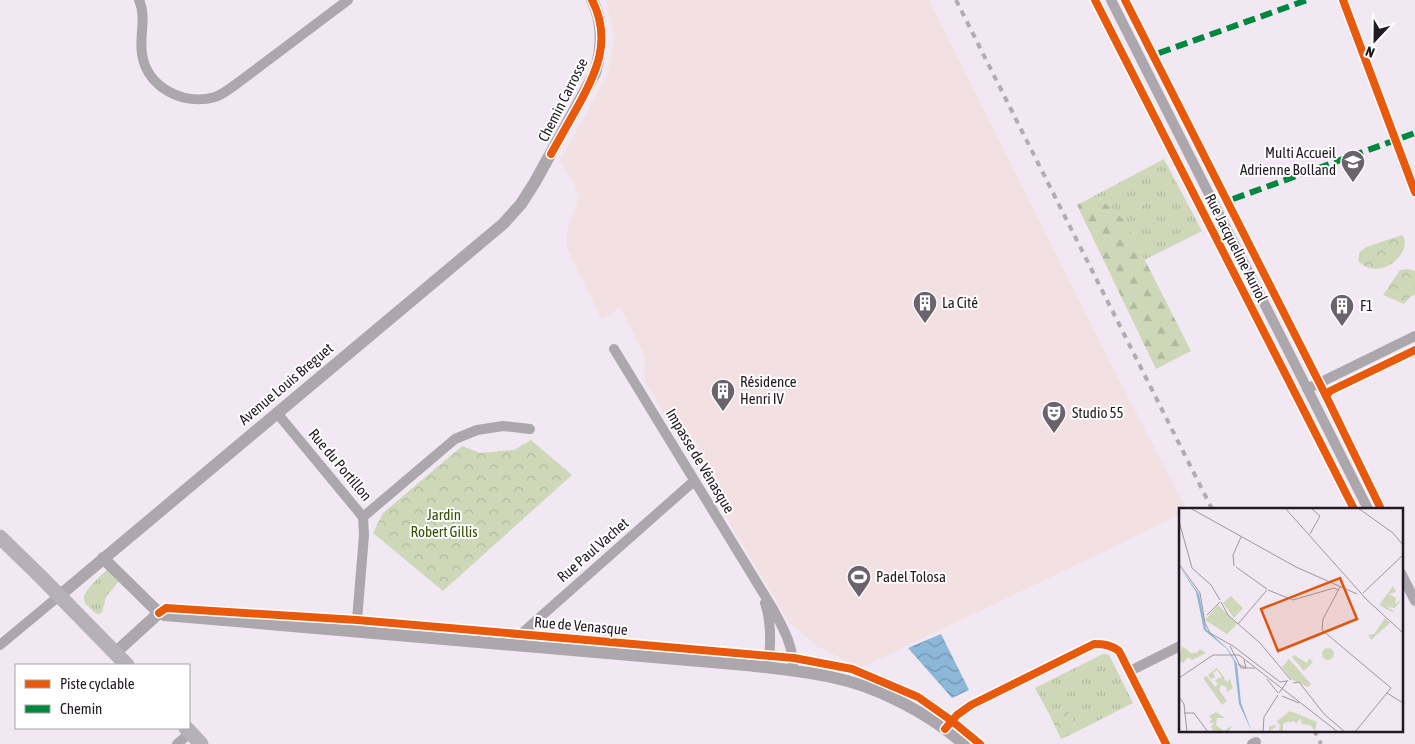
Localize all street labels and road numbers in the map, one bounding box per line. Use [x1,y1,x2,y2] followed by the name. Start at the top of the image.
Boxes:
[534,55,591,144] street label: Chemin Carrosse
[1202,191,1271,305] street label: Rue Jacqueline Auriol
[235,339,336,428] street label: Avenue Louis Breguet
[663,406,738,516] street label: Impasse de Vénasque
[305,425,375,504] street label: Rue du Portillon
[554,514,632,585] street label: Rue Paul Vachet
[533,613,629,638] street label: Rue de Venasque

